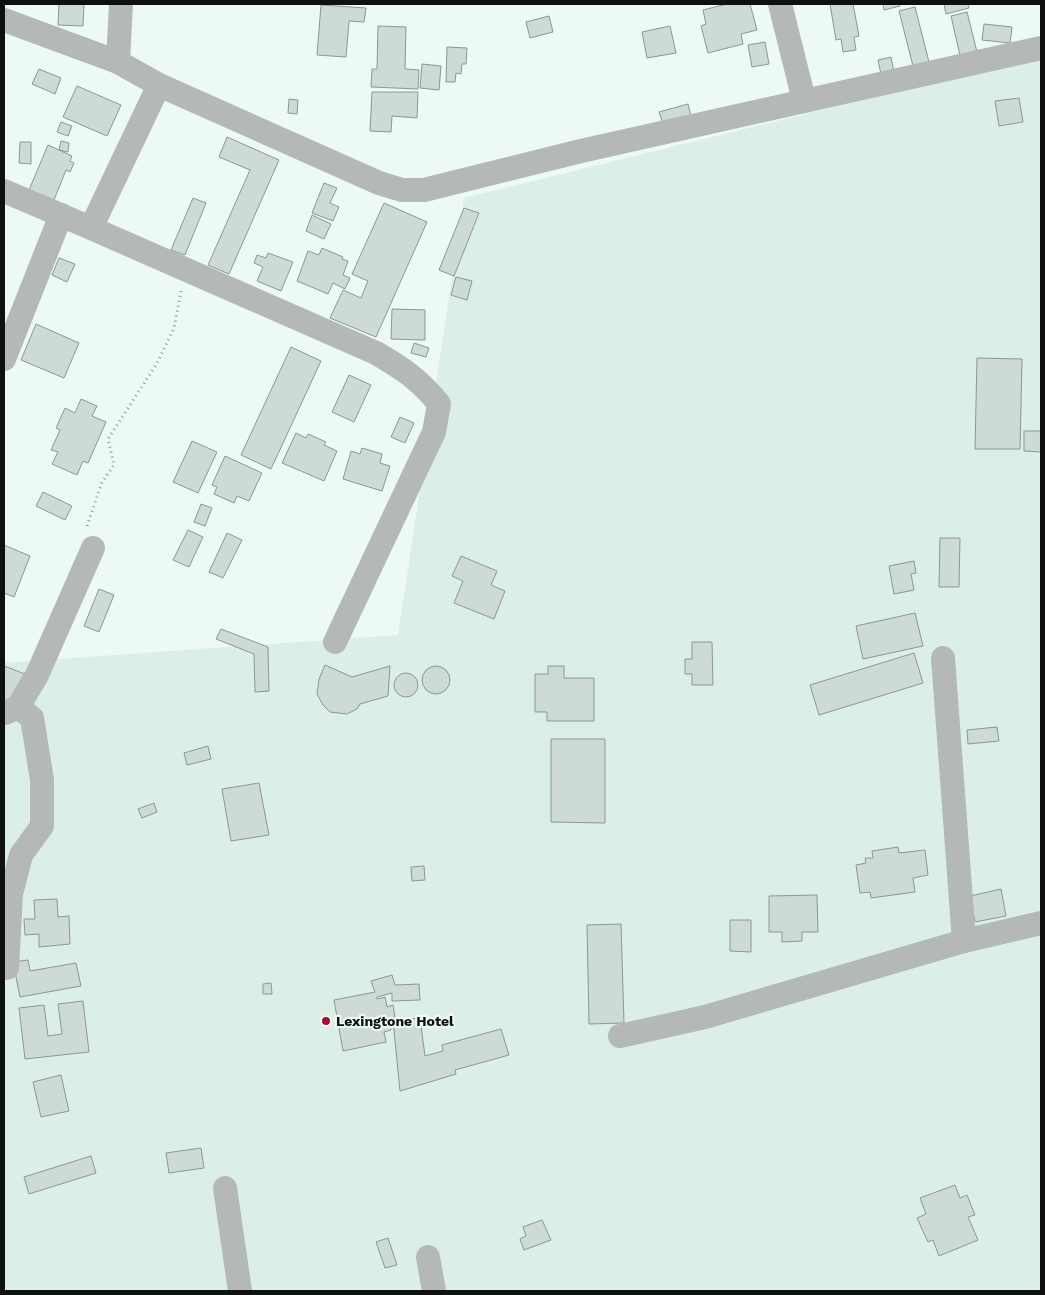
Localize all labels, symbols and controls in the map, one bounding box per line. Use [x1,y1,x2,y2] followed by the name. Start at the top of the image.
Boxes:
[336,1013,454,1029] place label: Lexingtone Hotel
[320,1015,332,1027] marker: Lexingtone Hotel

